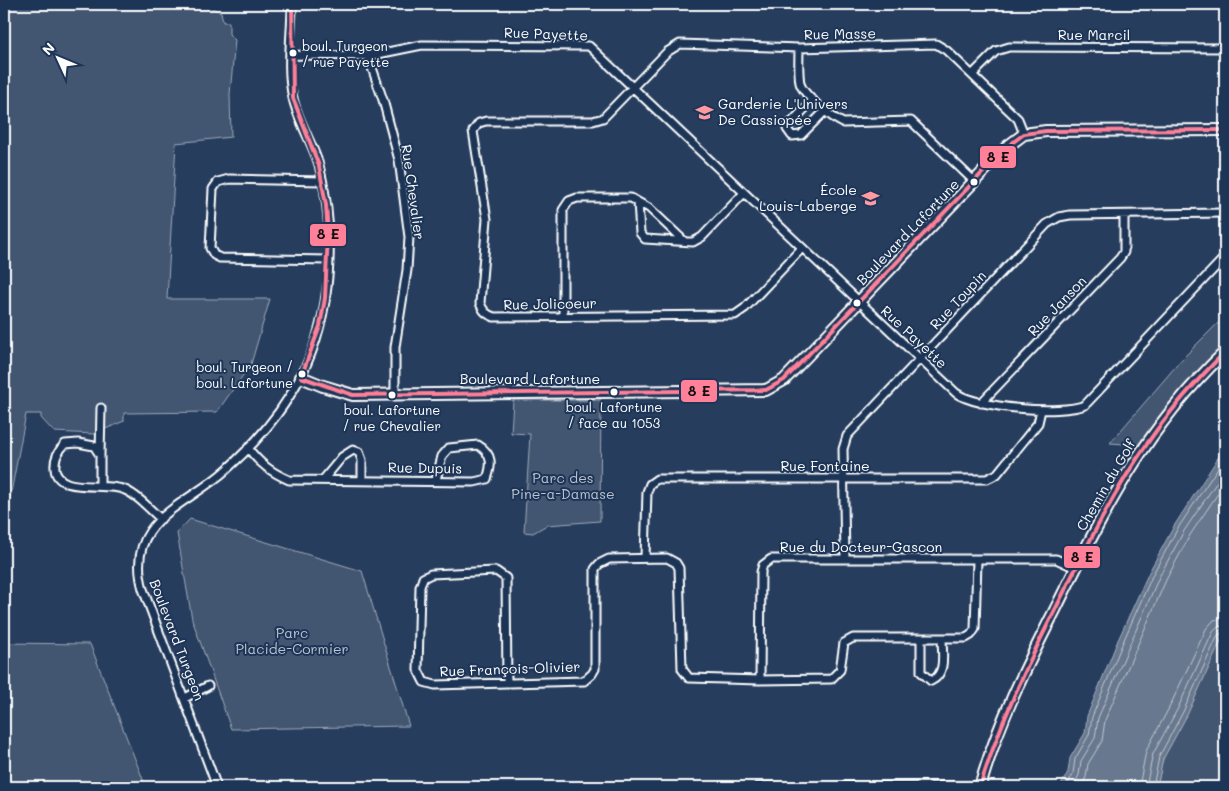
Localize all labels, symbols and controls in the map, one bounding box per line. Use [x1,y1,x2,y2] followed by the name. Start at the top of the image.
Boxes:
[504,23,588,44] street label: Rue Payette
[804,23,876,44] street label: Rue Masse
[1058,25,1130,44] street label: Rue Marcil
[32,32,82,82] north arrow
[302,37,389,70] place label: boul. Turgeon / rue Payette
[38,38,59,59] text: N
[288,48,298,58] marker: boul. Turgeon / rue Payette
[718,94,848,129] place label: Garderie L'Univers De Cassiopée
[694,102,714,122] school or university icon: Garderie L'Univers De Cassiopée
[397,143,430,241] street label: Rue Chevalier
[979,145,1017,169] line badge: 8 E
[987,147,1009,166] text: 8 E
[852,175,963,289] street label: Boulevard Lafortune
[969,177,979,187] unlabelled marker
[759,180,857,215] place label: École Louis-Laberge
[861,188,881,208] school or university icon: École Louis-Laberge
[309,223,347,247] line badge: 8 E
[317,224,339,243] text: 8 E
[925,266,990,333] street label: Rue Toupin
[1023,271,1090,340] street label: Rue Janson
[503,293,597,314] street label: Rue Jolicoeur
[852,298,862,308] unlabelled marker
[877,301,952,372] street label: Rue Payette
[196,358,293,391] place label: boul. Turgeon / boul. Lafortune
[297,369,307,379] marker: boul. Turgeon / boul. Lafortune
[460,369,600,388] street label: Boulevard Lafortune
[680,379,718,403] line badge: 8 E
[688,381,710,400] text: 8 E
[609,387,619,397] marker: boul. Lafortune / face au 1053
[387,390,397,400] marker: boul. Lafortune / rue Chevalier
[566,398,662,431] place label: boul. Lafortune / face au 1053
[343,401,441,434] place label: boul. Lafortune / rue Chevalier
[1072,435,1140,534] street label: Chemin du Golf
[780,456,870,475] street label: Rue Fontaine
[388,457,462,478] street label: Rue Dupuis
[511,468,615,503] park label: Parc des Pine-a-Damase
[780,537,942,556] street label: Rue du Docteur-Gascon
[1063,545,1101,569] line badge: 8 E
[1071,547,1093,566] text: 8 E
[146,576,209,703] street label: Boulevard Turgeon
[235,623,349,658] park label: Parc Placide-Cormier
[439,657,581,680] street label: Rue François-Olivier

